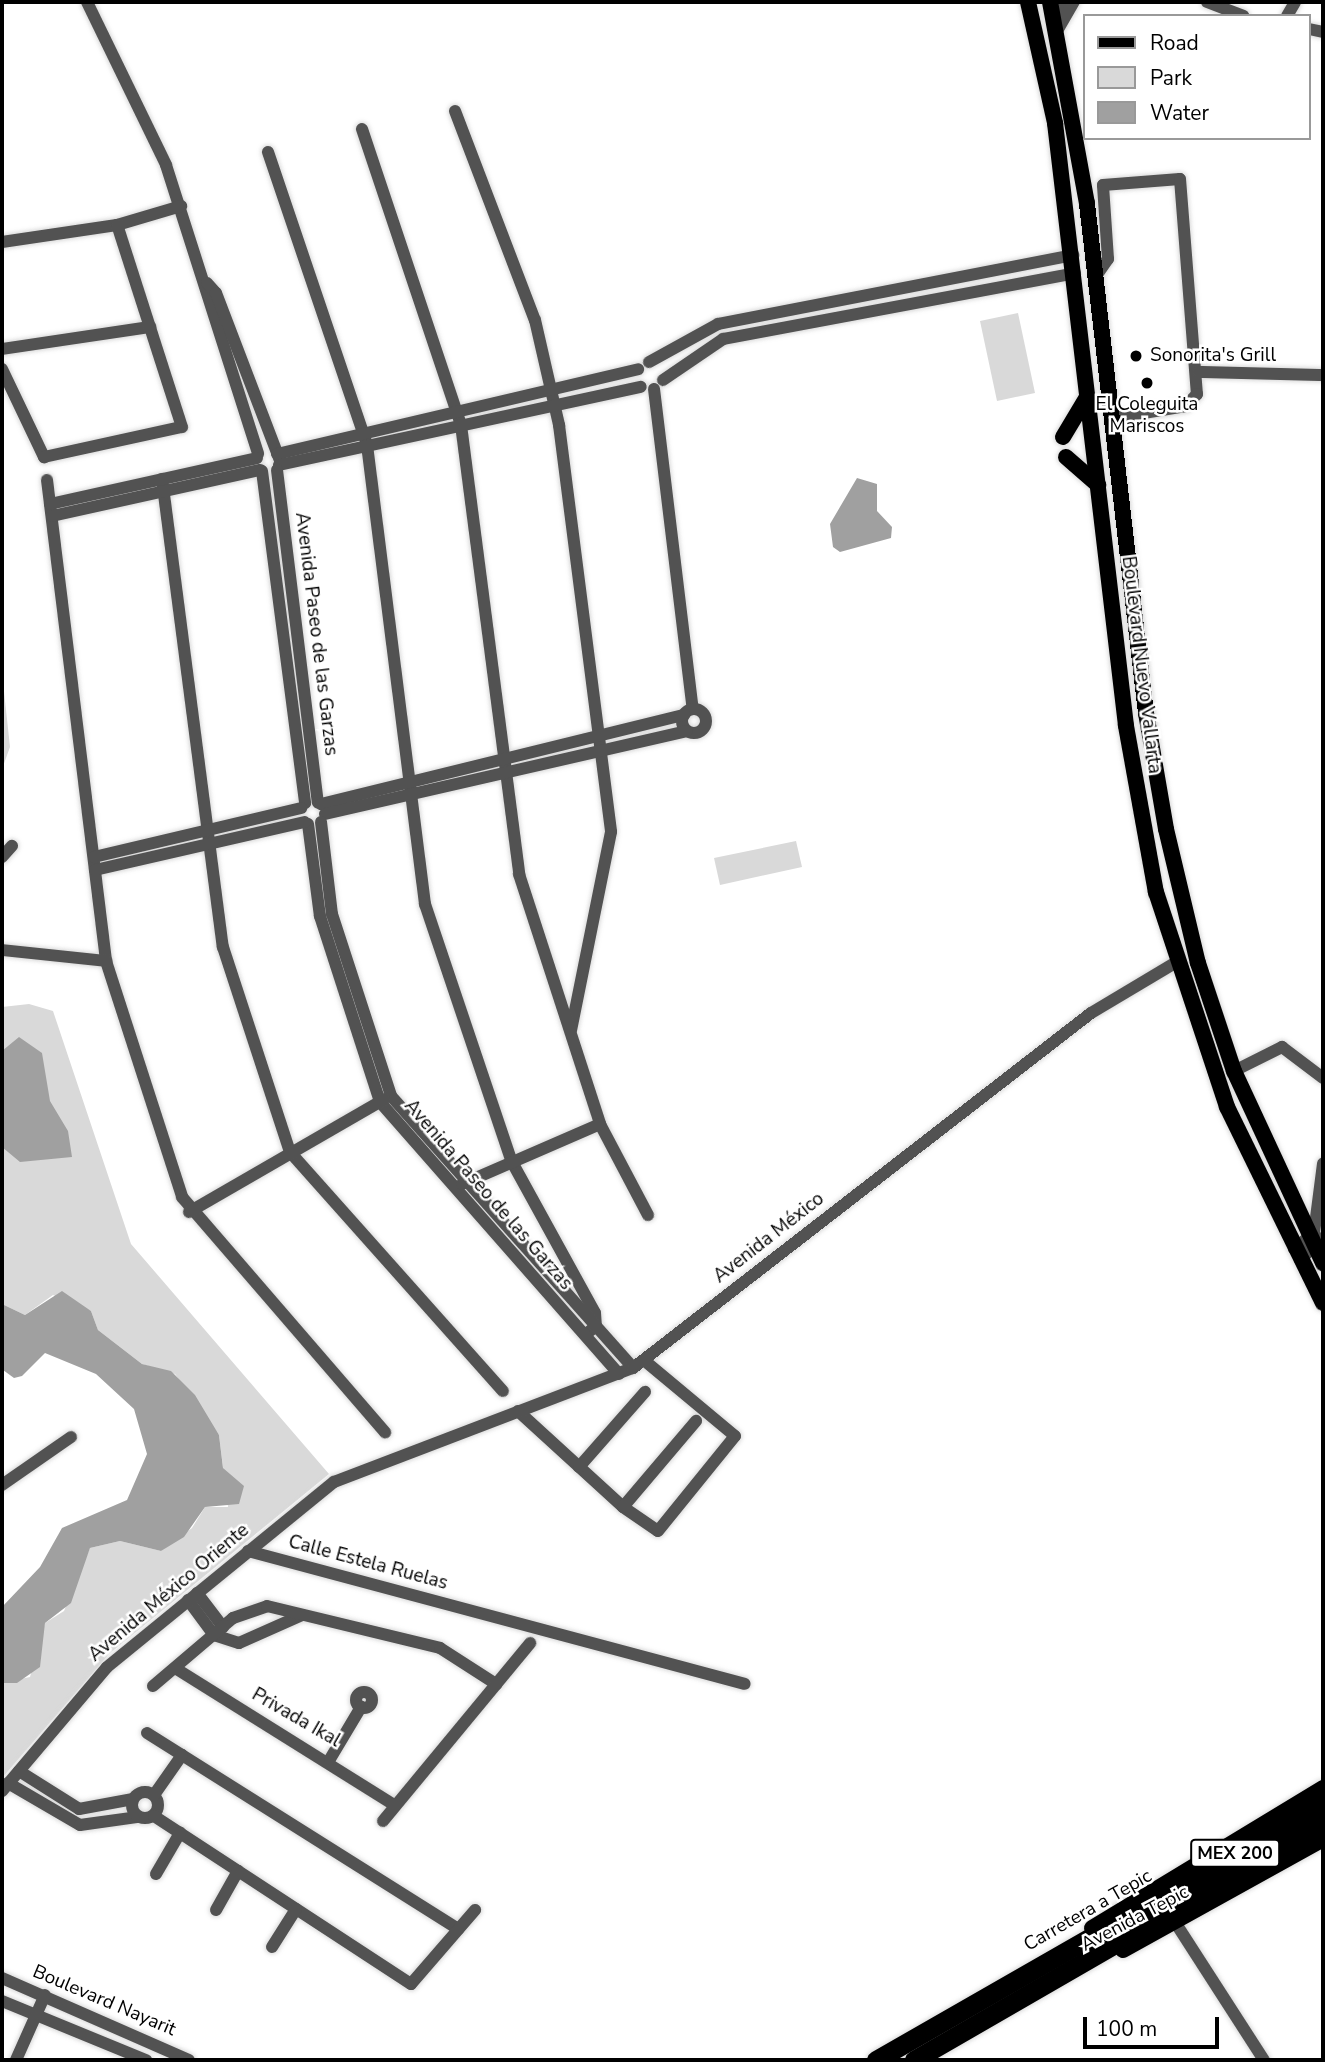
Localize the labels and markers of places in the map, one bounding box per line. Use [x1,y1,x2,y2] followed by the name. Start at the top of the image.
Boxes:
[1150,345,1276,367] place label: Sonorita's Grill
[1128,348,1144,364] marker: Sonorita's Grill
[1139,375,1155,391] marker: El Coleguita Mariscos
[1096,394,1198,438] place label: El Coleguita Mariscos

